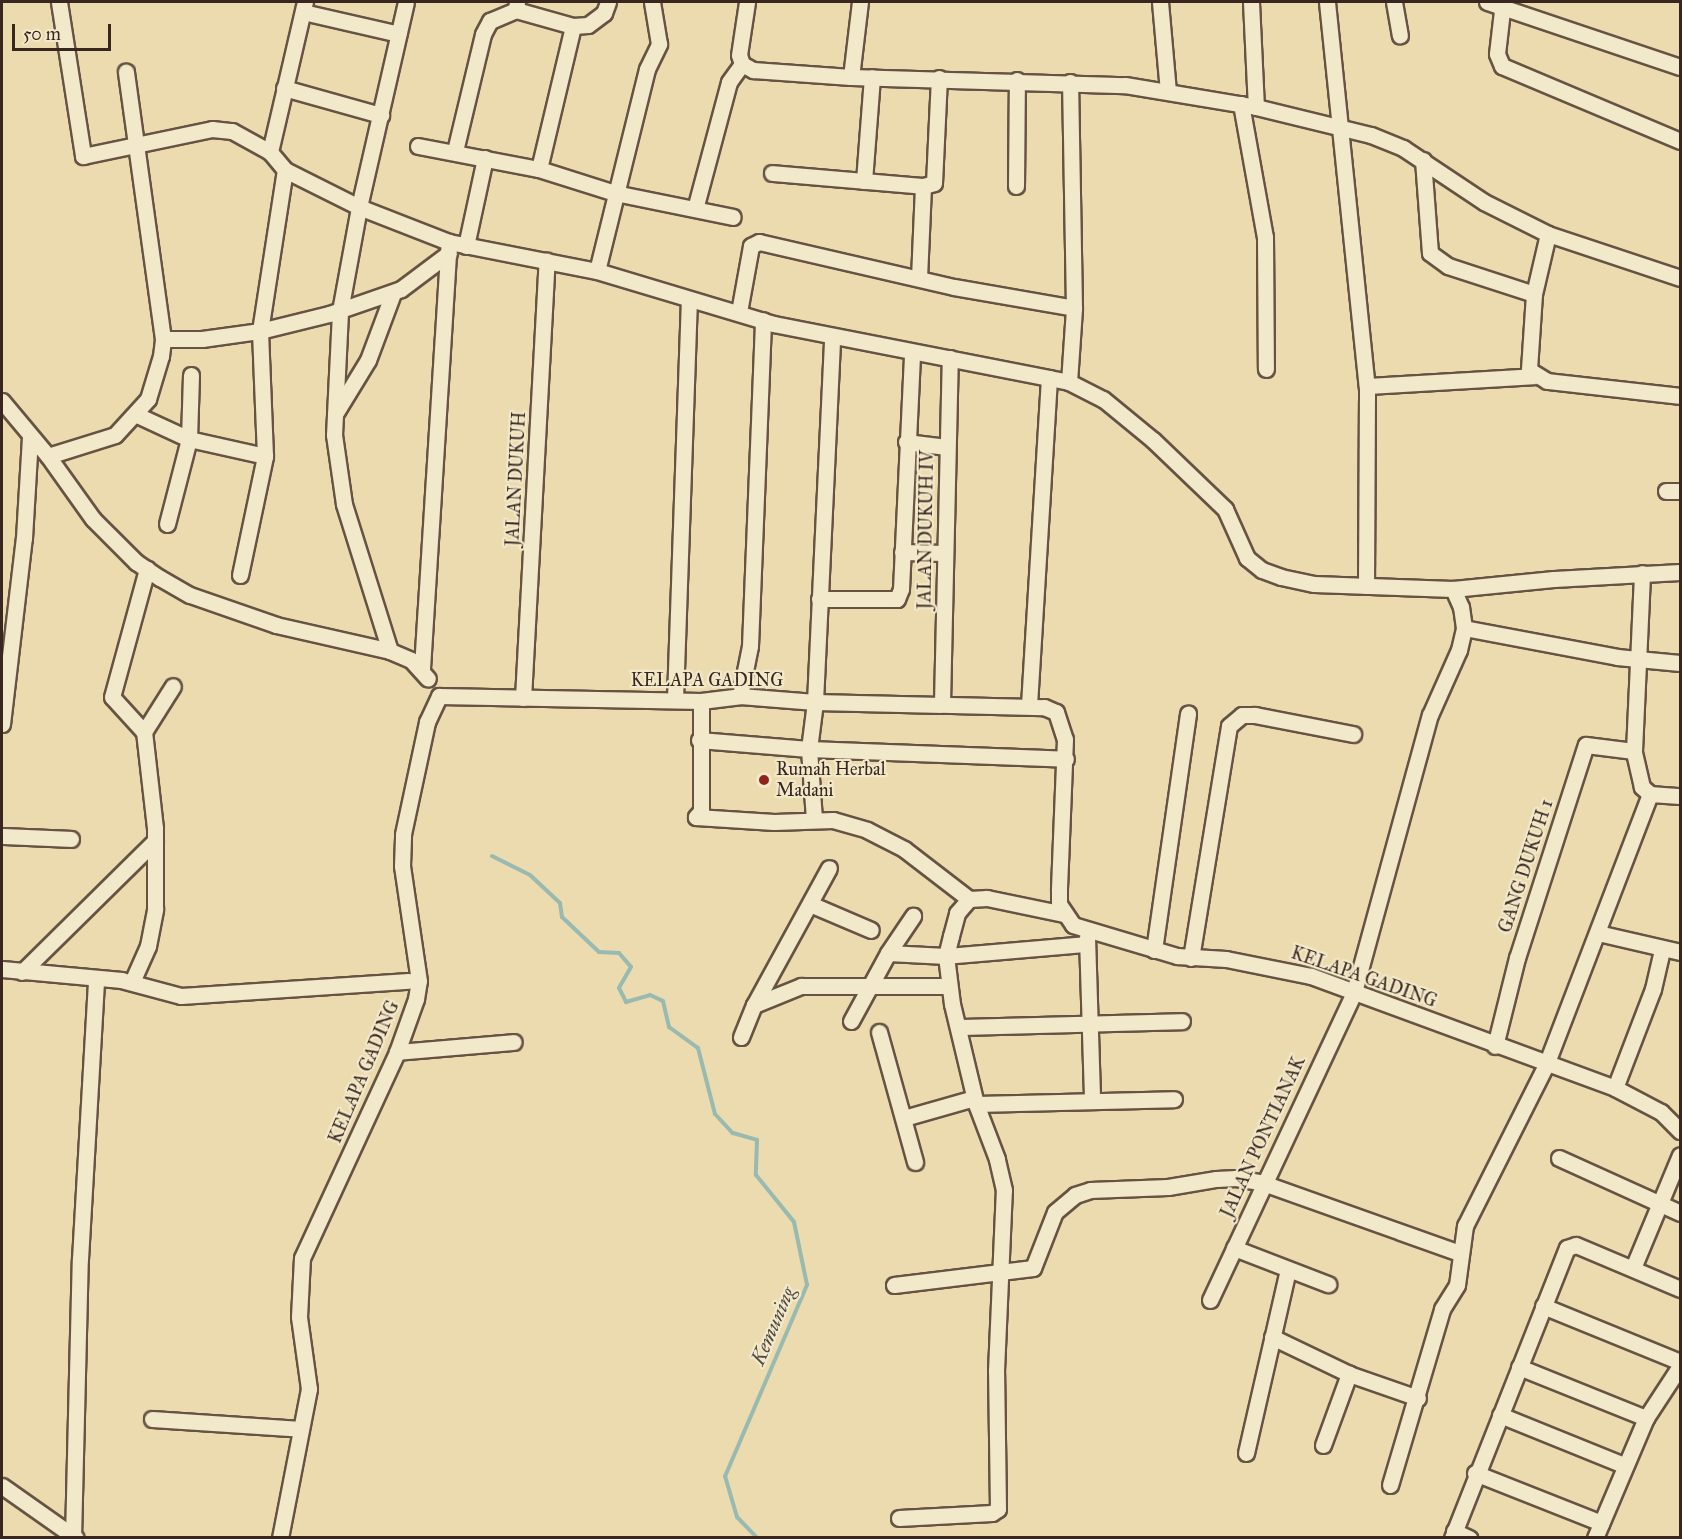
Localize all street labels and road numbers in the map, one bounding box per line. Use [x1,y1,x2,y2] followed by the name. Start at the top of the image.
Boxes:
[502,411,530,547] street label: JALAN DUKUH
[914,450,938,610] street label: JALAN DUKUH IV
[631,669,783,691] street label: KELAPA GADING
[1494,797,1558,935] street label: GANG DUKUH 1
[1288,942,1440,1012] street label: KELAPA GADING
[324,998,404,1146] street label: KELAPA GADING
[1216,1053,1310,1221] street label: JALAN PONTIANAK

